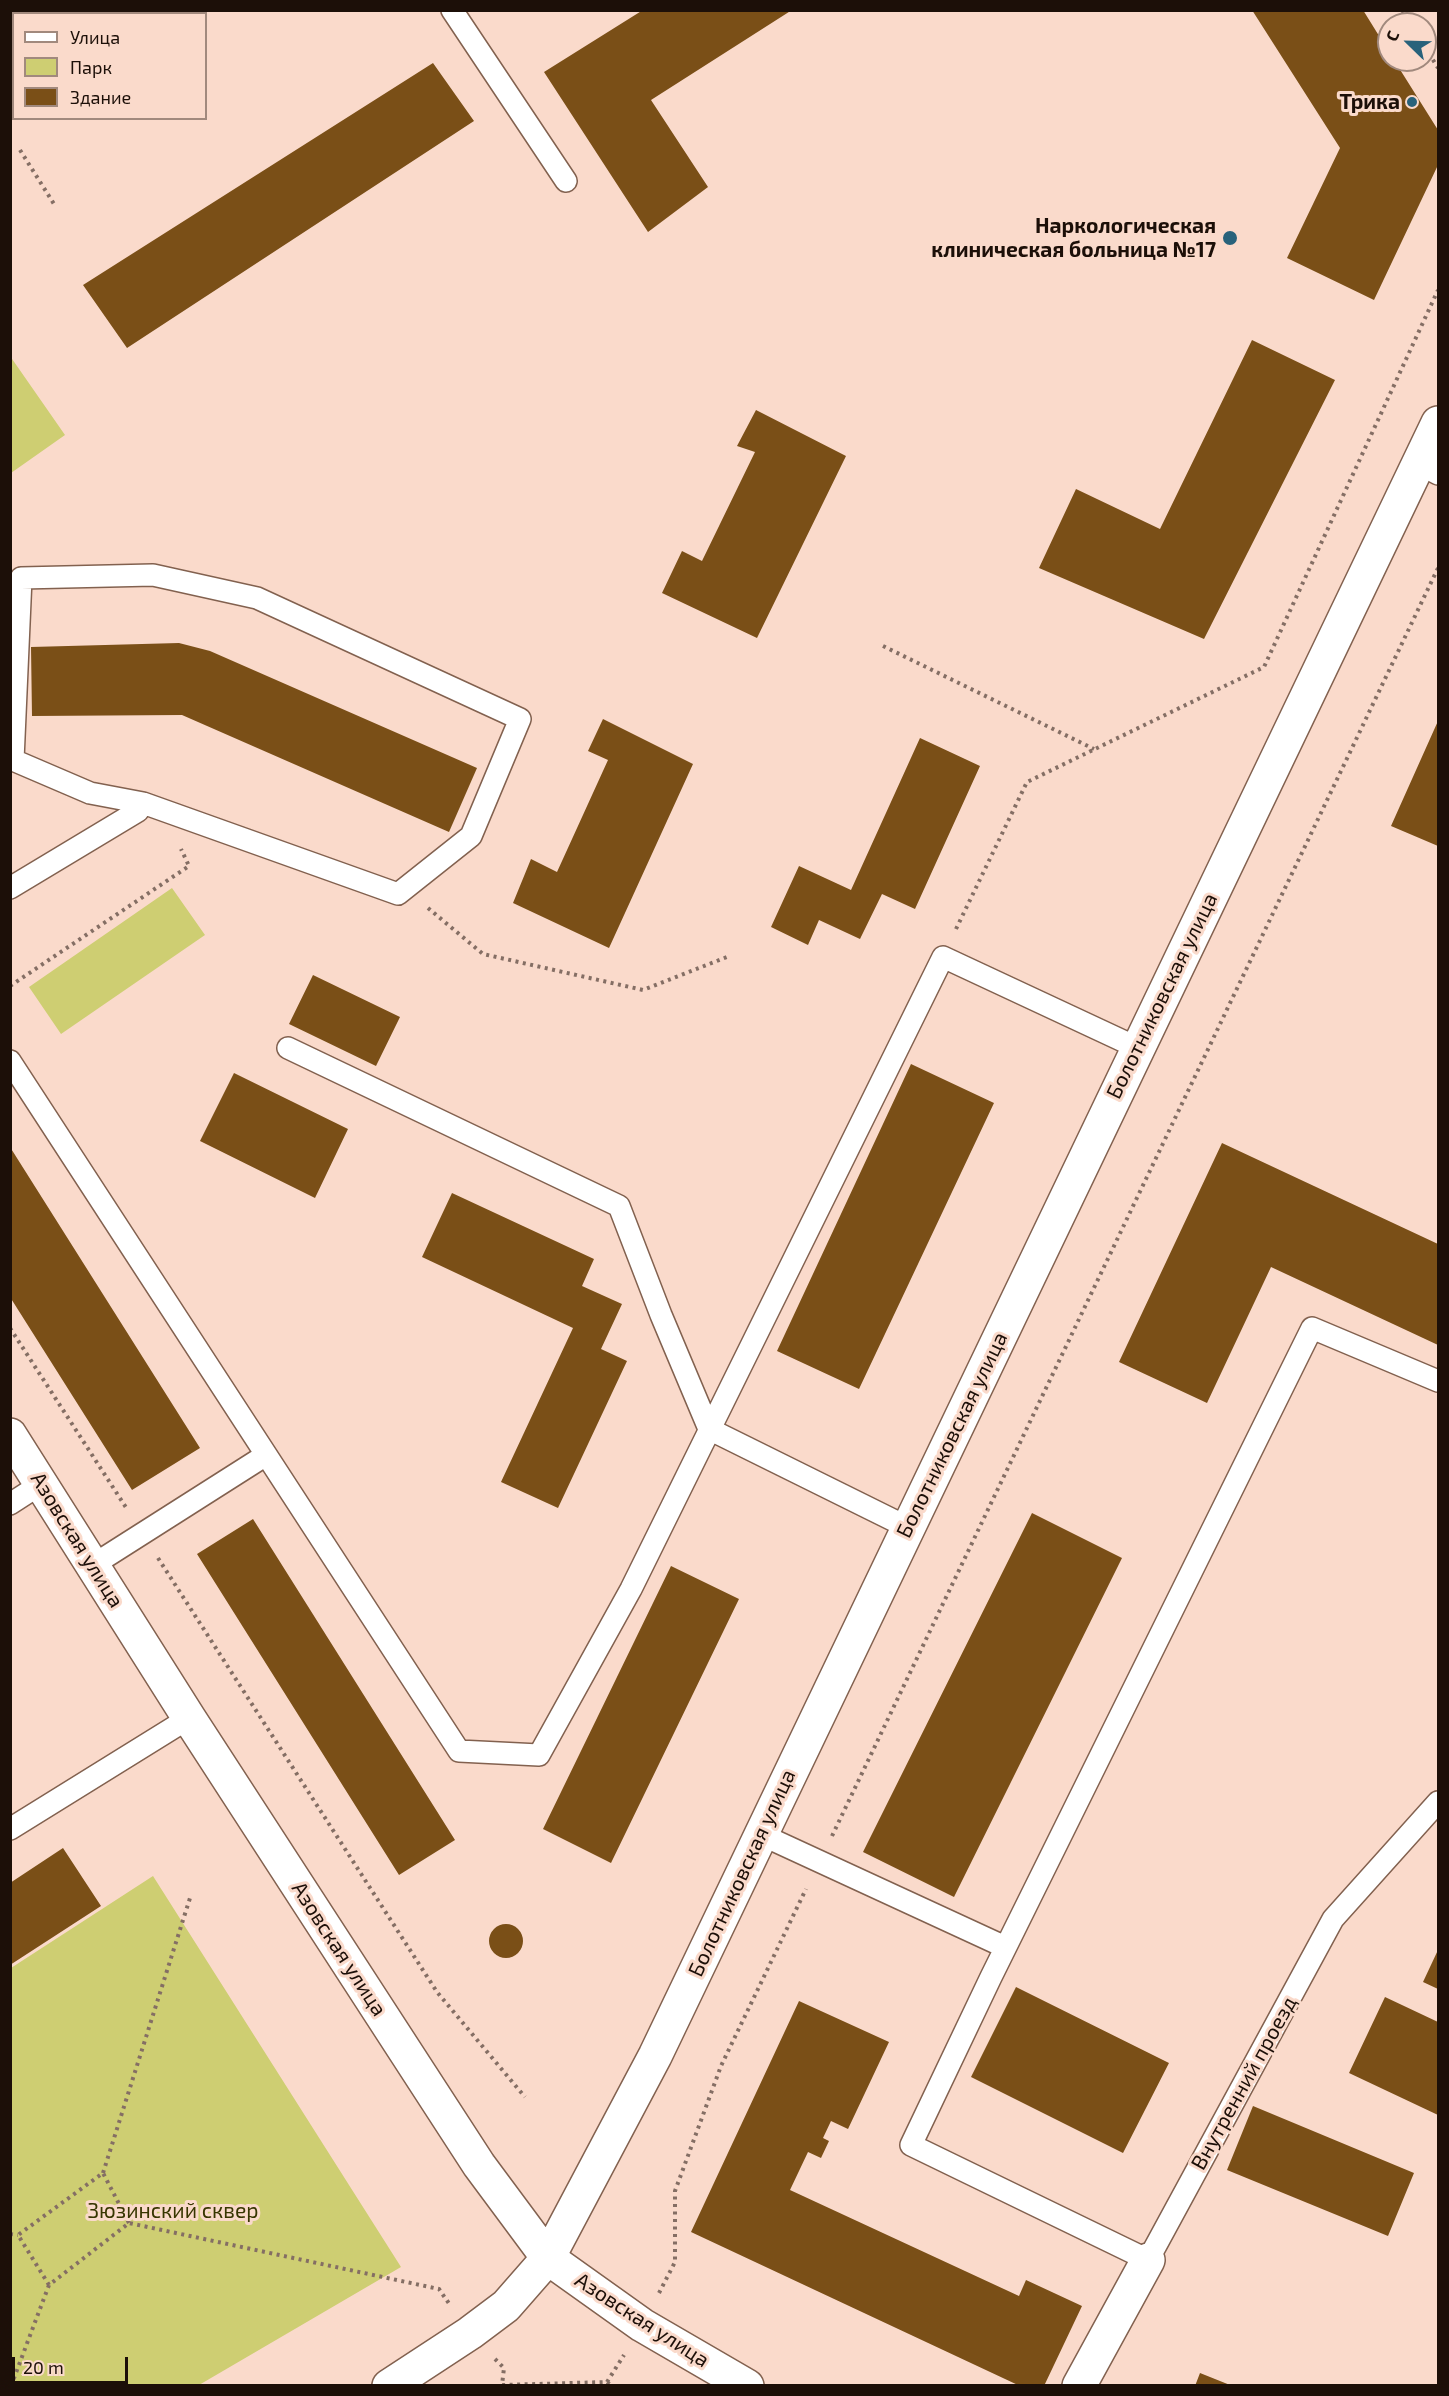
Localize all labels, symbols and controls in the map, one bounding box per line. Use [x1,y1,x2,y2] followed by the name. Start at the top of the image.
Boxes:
[12,12,207,120] legend
[1377,12,1437,72] north arrow
[70,26,120,48] text: Улица
[1381,28,1402,44] text: С
[70,56,112,78] text: Парк
[70,86,131,108] text: Здание
[1339,89,1400,115] place label: Трика
[1405,95,1419,109] marker: Трика
[931,213,1216,263] place label: Наркологическая клиническая больница №17
[1221,229,1239,247] marker: Наркологическая клиническая больница №17
[1101,889,1223,1103] street label: Болотниковская улица
[891,1328,1013,1542] street label: Болотниковская улица
[25,1468,129,1612] street label: Азовская улица
[683,1765,801,1981] street label: Болотниковская улица
[286,1877,392,2021] street label: Азовская улица
[1186,1992,1302,2174] street label: Внутренний проезд
[88,2198,258,2224] park label: Зюзинский сквер
[570,2267,714,2373] street label: Азовская улица
[15,2345,130,2383] scale bar
[23,2356,64,2378] text: 20 m

